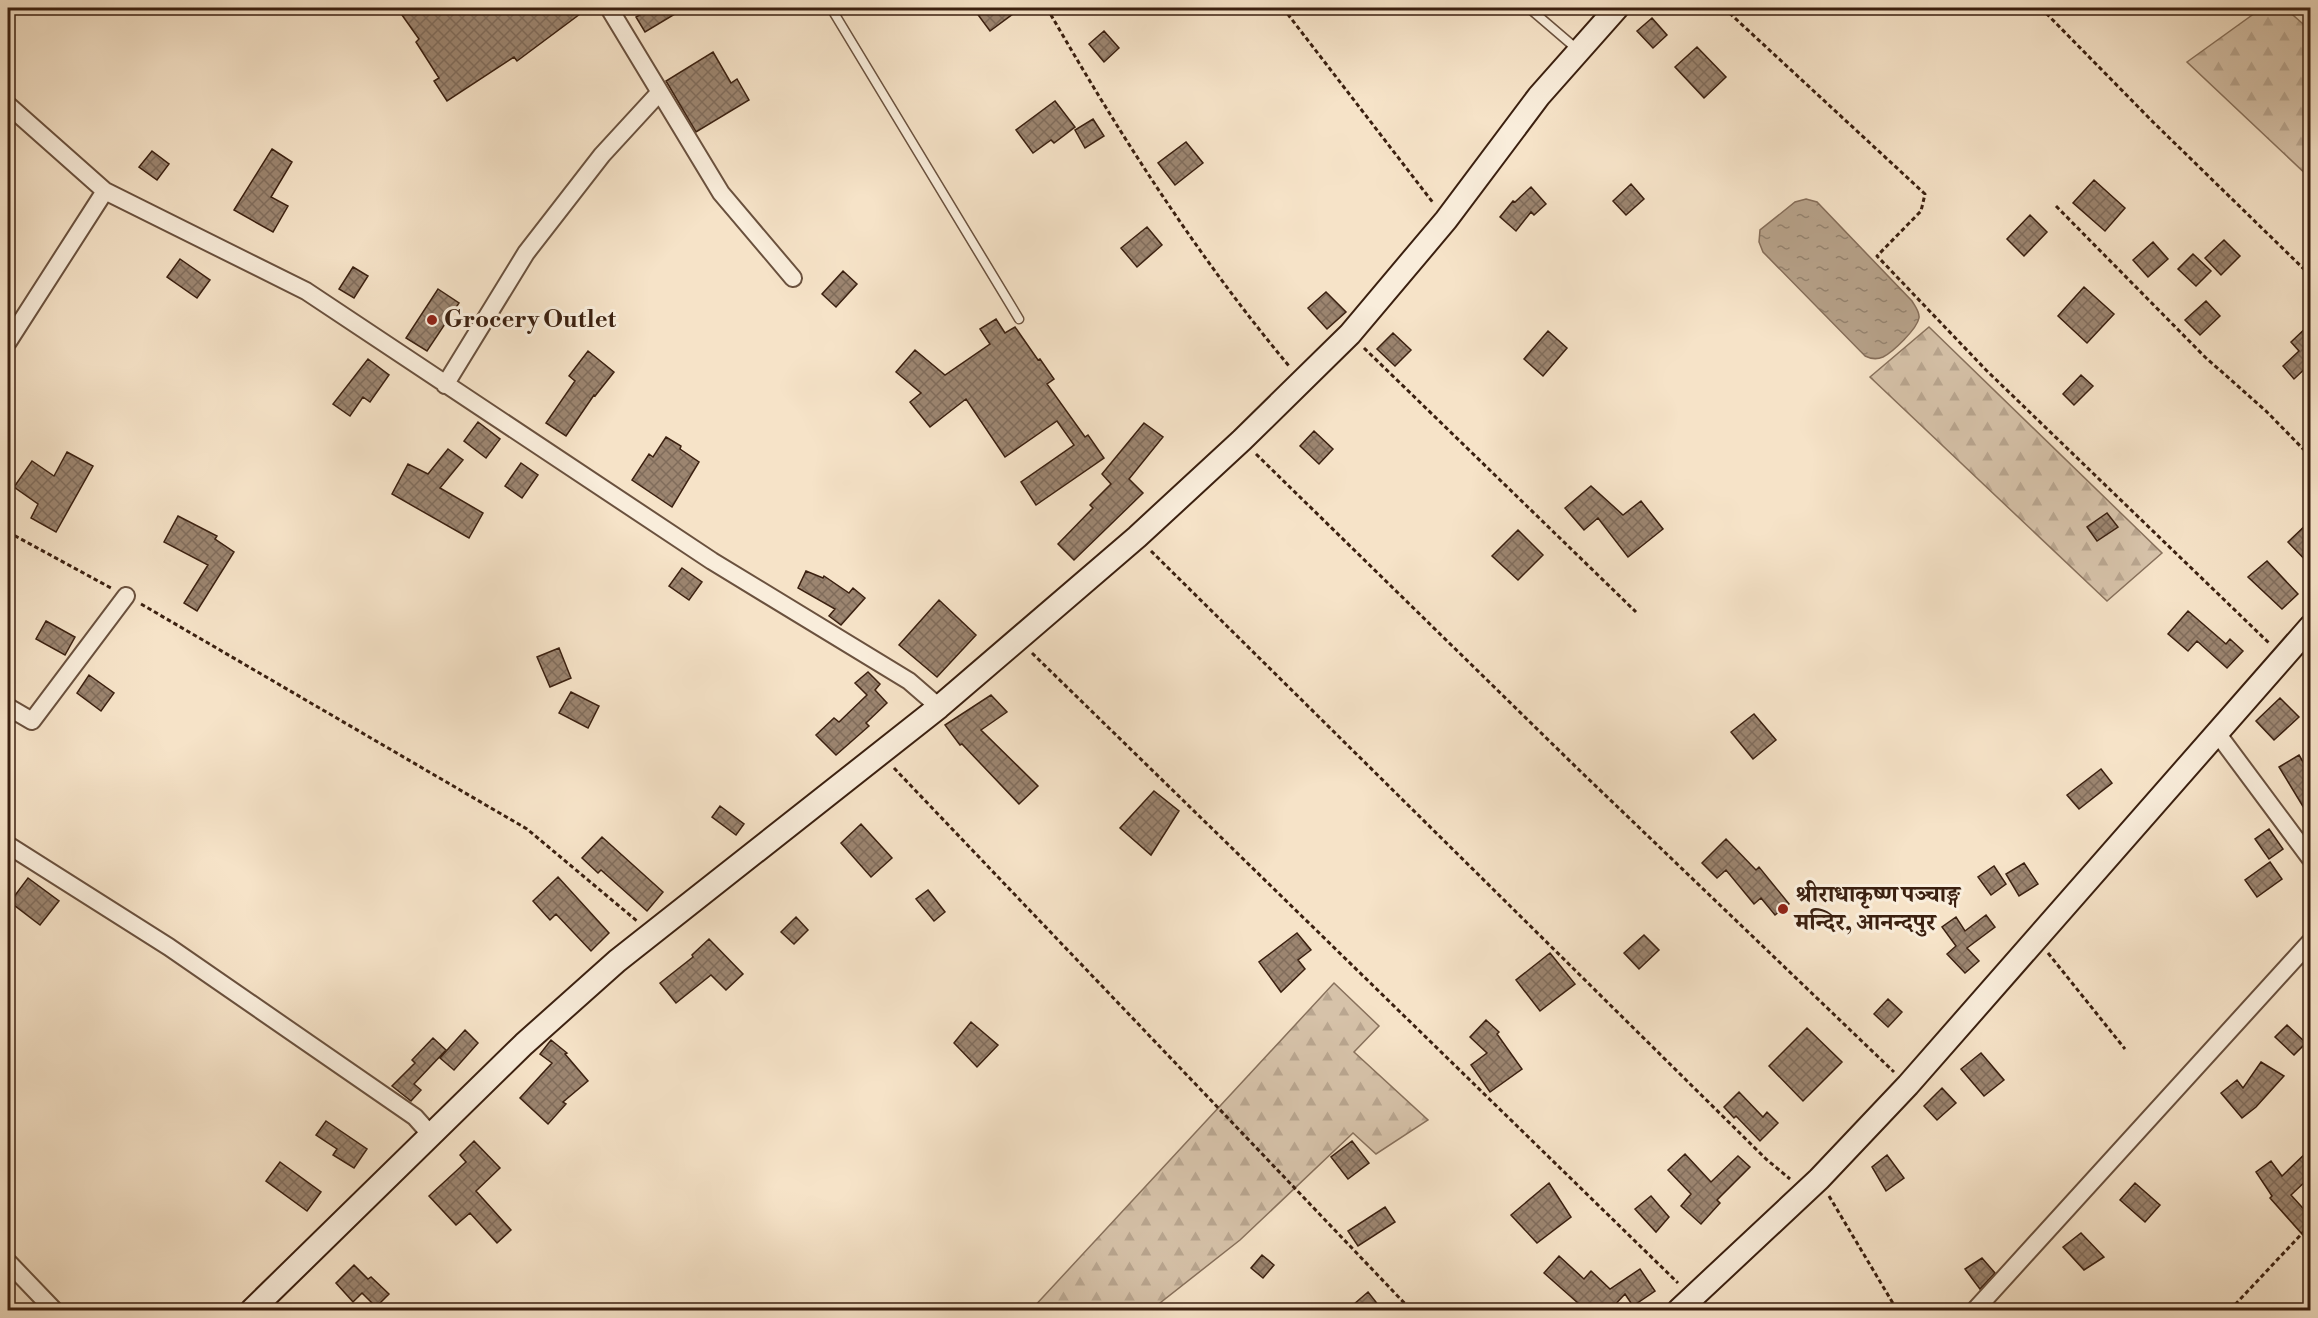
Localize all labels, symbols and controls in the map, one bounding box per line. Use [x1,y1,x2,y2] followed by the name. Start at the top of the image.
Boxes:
[444,305,617,335] place label: Grocery Outlet
[425,313,439,327] marker: Grocery Outlet
[1793,880,1962,938] place label: श्रीराधाकृष्ण पञ्चाङ्ग मन्दिर, आनन्दपुर
[1776,902,1790,916] marker: श्रीराधाकृष्ण पञ्चाङ्ग मन्दिर, आनन्दपुर

